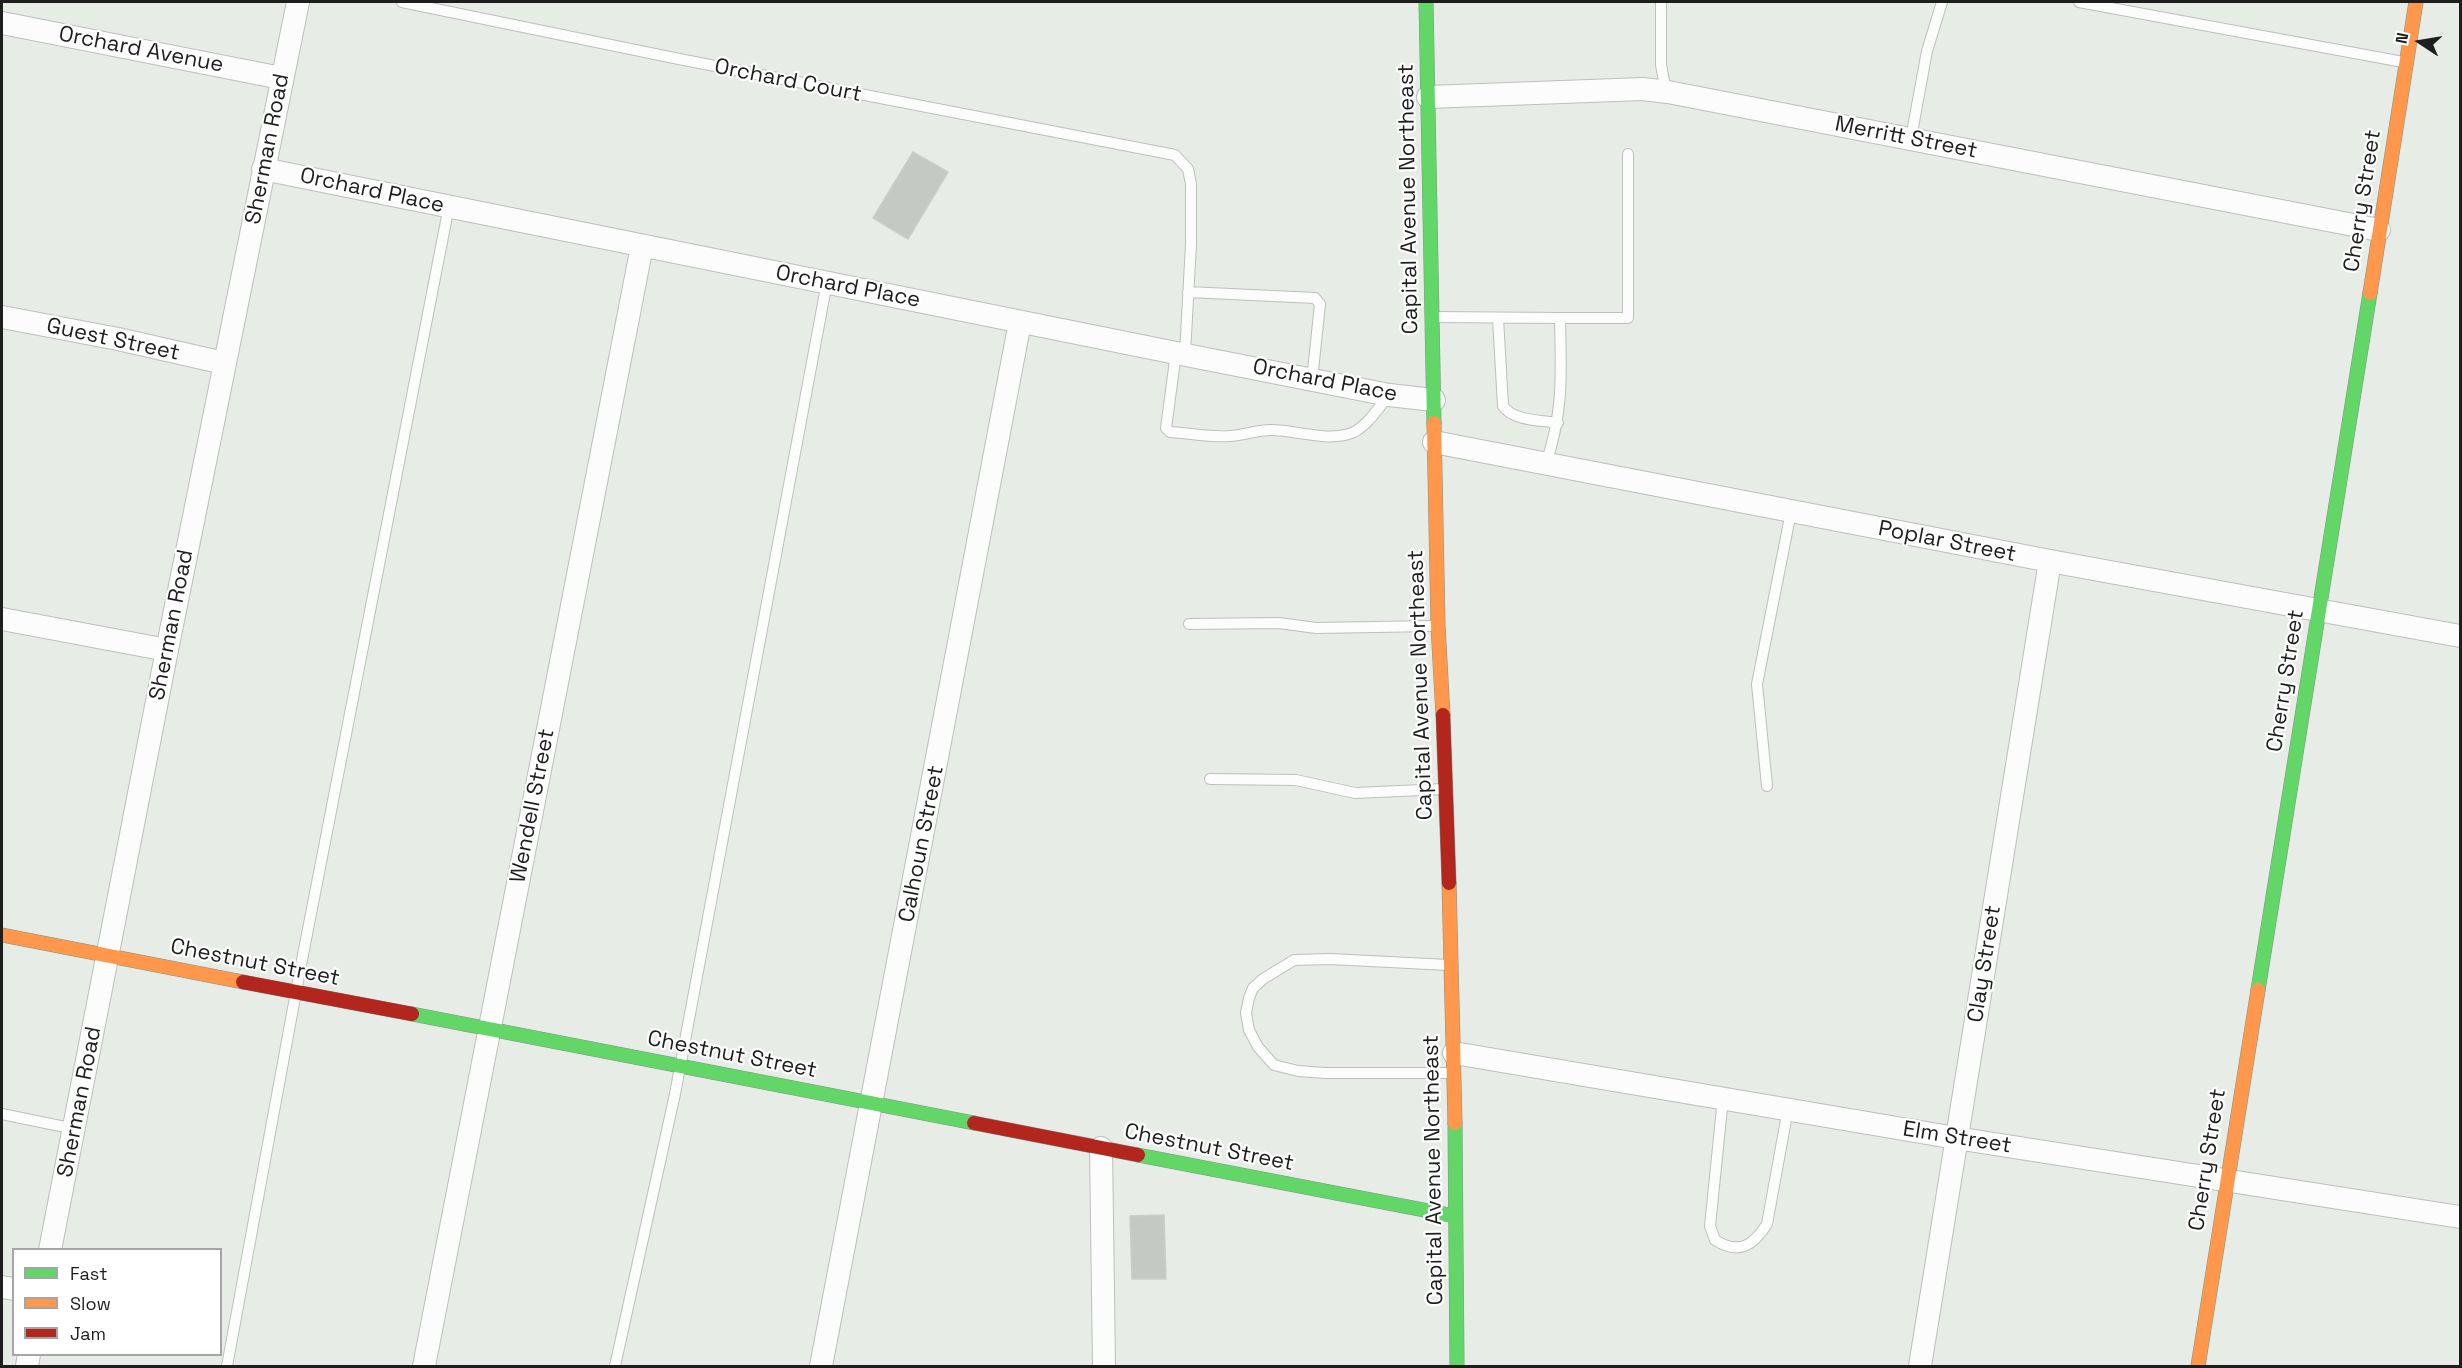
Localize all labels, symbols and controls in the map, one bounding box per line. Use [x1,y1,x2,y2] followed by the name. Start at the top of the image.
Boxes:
[2390,12,2450,72] north arrow
[56,21,226,79] street label: Orchard Avenue
[2391,31,2413,46] text: N
[712,54,864,108] street label: Orchard Court
[1393,63,1425,335] street label: Capital Avenue Northeast
[240,71,296,227] street label: Sherman Road
[1833,111,1979,165] street label: Merritt Street
[2339,128,2387,274] street label: Cherry Street
[297,163,447,219] street label: Orchard Place
[773,260,923,314] street label: Orchard Place
[44,313,182,367] street label: Guest Street
[1250,354,1400,408] street label: Orchard Place
[1876,516,2018,568] street label: Poplar Street
[144,547,200,703] street label: Sherman Road
[1403,549,1439,821] street label: Capital Avenue Northeast
[2262,608,2310,754] street label: Cherry Street
[505,727,561,885] street label: Wendell Street
[894,763,950,925] street label: Calhoun Street
[1963,904,2007,1024] street label: Clay Street
[168,934,342,992] street label: Chestnut Street
[52,1024,108,1180] street label: Sherman Road
[645,1026,819,1084] street label: Chestnut Street
[1418,1034,1450,1306] street label: Capital Avenue Northeast
[2184,1087,2232,1233] street label: Cherry Street
[1901,1116,2013,1160] street label: Elm Street
[1122,1119,1296,1177] street label: Chestnut Street
[12,1248,222,1356] legend
[70,1262,107,1285] text: Fast
[70,1292,111,1315] text: Slow
[70,1322,106,1345] text: Jam

